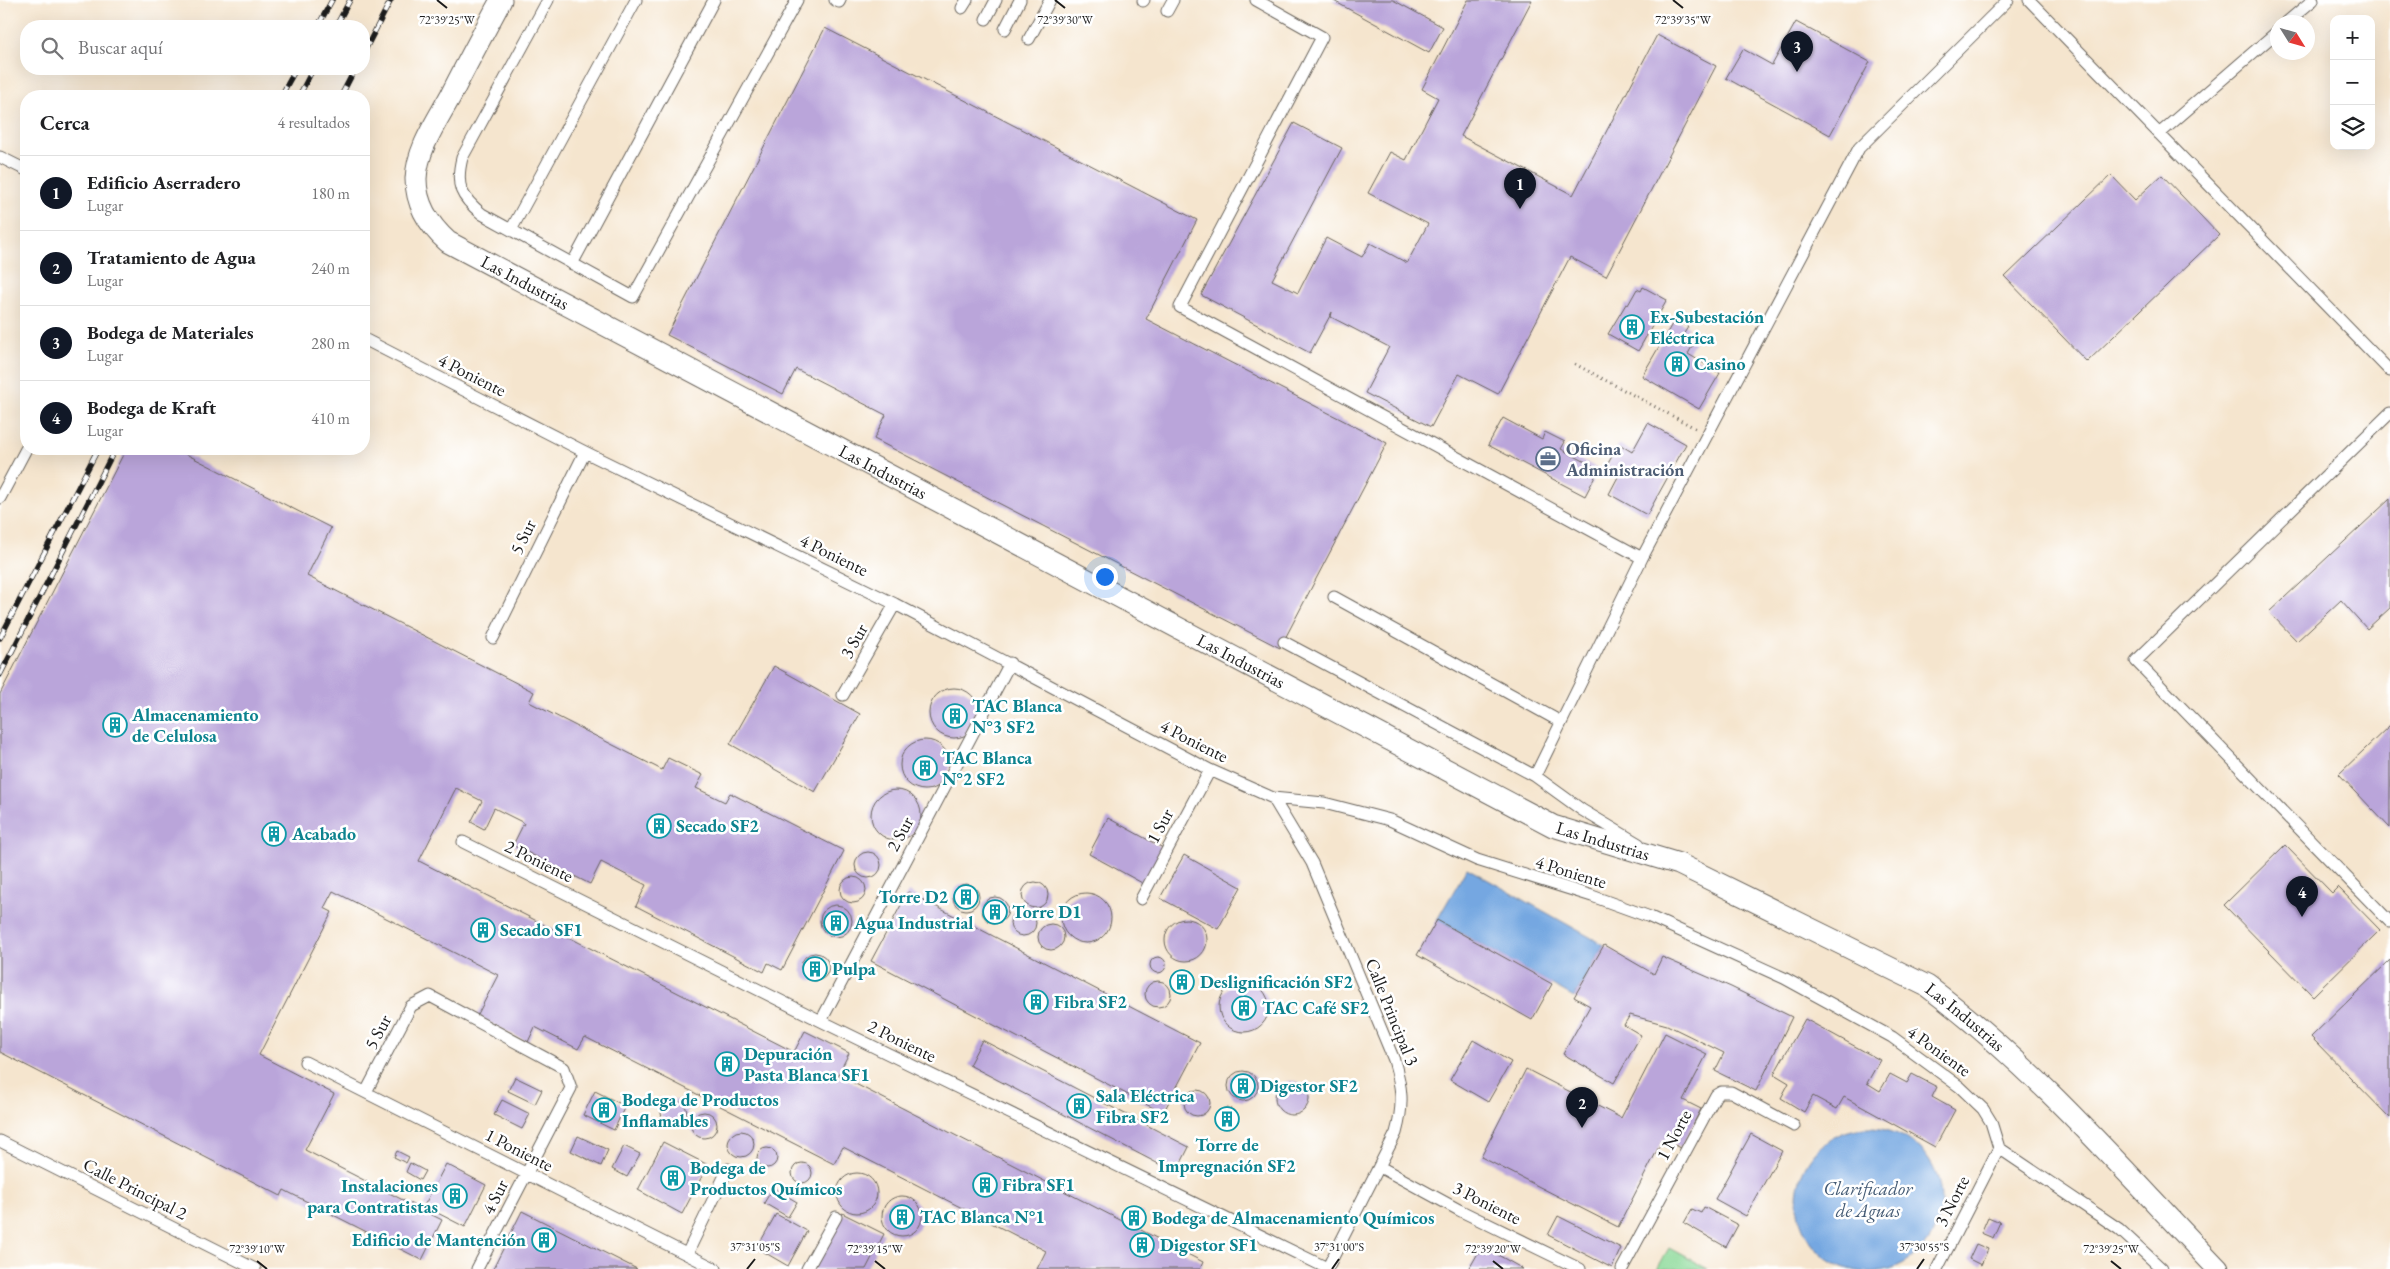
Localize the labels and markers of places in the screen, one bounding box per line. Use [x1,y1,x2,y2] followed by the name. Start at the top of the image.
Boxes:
[1781,31,1813,72] pin: 3
[1504,168,1536,209] pin: 1
[1650,305,1764,349] place label: Ex-Subestación Eléctrica
[1619,314,1645,340] building icon: Ex-Subestación Eléctrica
[1664,351,1690,377] building icon: Casino
[1694,352,1745,375] place label: Casino
[1565,437,1684,481] place label: Oficina Administración
[1535,446,1561,472] office icon: Oficina Administración
[972,694,1062,738] place label: TAC Blanca N°3 SF2
[131,703,258,747] place label: Almacenamiento de Celulosa
[942,703,968,729] building icon: TAC Blanca N°3 SF2
[102,712,128,738] building icon: Almacenamiento de Celulosa
[942,746,1032,790] place label: TAC Blanca N°2 SF2
[912,755,938,781] building icon: TAC Blanca N°2 SF2
[646,813,672,839] building icon: Secado SF2
[676,814,759,837] place label: Secado SF2
[261,821,287,847] building icon: Acabado
[291,822,356,845] place label: Acabado
[2286,876,2318,917] pin: 4
[953,884,979,910] building icon: Torre D2
[878,885,948,908] place label: Torre D2
[982,899,1008,925] building icon: Torre D1
[1012,900,1082,923] place label: Torre D1
[823,910,849,936] building icon: Agua Industrial
[853,911,974,934] place label: Agua Industrial
[470,917,496,943] building icon: Secado SF1
[500,918,583,941] place label: Secado SF1
[802,956,828,982] building icon: Pulpa
[832,957,876,980] place label: Pulpa
[1169,969,1195,995] building icon: Deslignificación SF2
[1200,970,1353,993] place label: Deslignificación SF2
[1023,989,1049,1015] building icon: Fibra SF2
[1054,990,1127,1013] place label: Fibra SF2
[1231,995,1257,1021] building icon: TAC Café SF2
[1262,996,1370,1019] place label: TAC Café SF2
[744,1042,870,1086] place label: Depuración Pasta Blanca SF1
[714,1051,740,1077] building icon: Depuración Pasta Blanca SF1
[1230,1073,1256,1099] building icon: Digestor SF2
[1260,1074,1358,1097] place label: Digestor SF2
[1096,1084,1195,1128] place label: Sala Eléctrica Fibra SF2
[1566,1087,1598,1128] pin: 2
[622,1088,779,1132] place label: Bodega de Productos Inflamables
[1066,1093,1092,1119] building icon: Sala Eléctrica Fibra SF2
[591,1097,617,1123] building icon: Bodega de Productos Inflamables
[1214,1106,1240,1132] building icon: Torre de Impregnación SF2
[1158,1133,1296,1177] place label: Torre de Impregnación SF2
[690,1156,843,1200] place label: Bodega de Productos Químicos
[660,1165,686,1191] building icon: Bodega de Productos Químicos
[972,1172,998,1198] building icon: Fibra SF1
[1002,1173,1075,1196] place label: Fibra SF1
[307,1174,438,1218] place label: Instalaciones para Contratistas
[442,1183,468,1209] building icon: Instalaciones para Contratistas
[889,1204,915,1230] building icon: TAC Blanca N°1
[920,1205,1045,1228] place label: TAC Blanca N°1
[1121,1205,1147,1231] building icon: Bodega de Almacenamiento Químicos
[1152,1206,1434,1229] place label: Bodega de Almacenamiento Químicos
[531,1227,557,1253] building icon: Edificio de Mantención
[352,1228,526,1251] place label: Edificio de Mantención
[1129,1232,1155,1258] building icon: Digestor SF1
[1160,1233,1258,1256] place label: Digestor SF1

